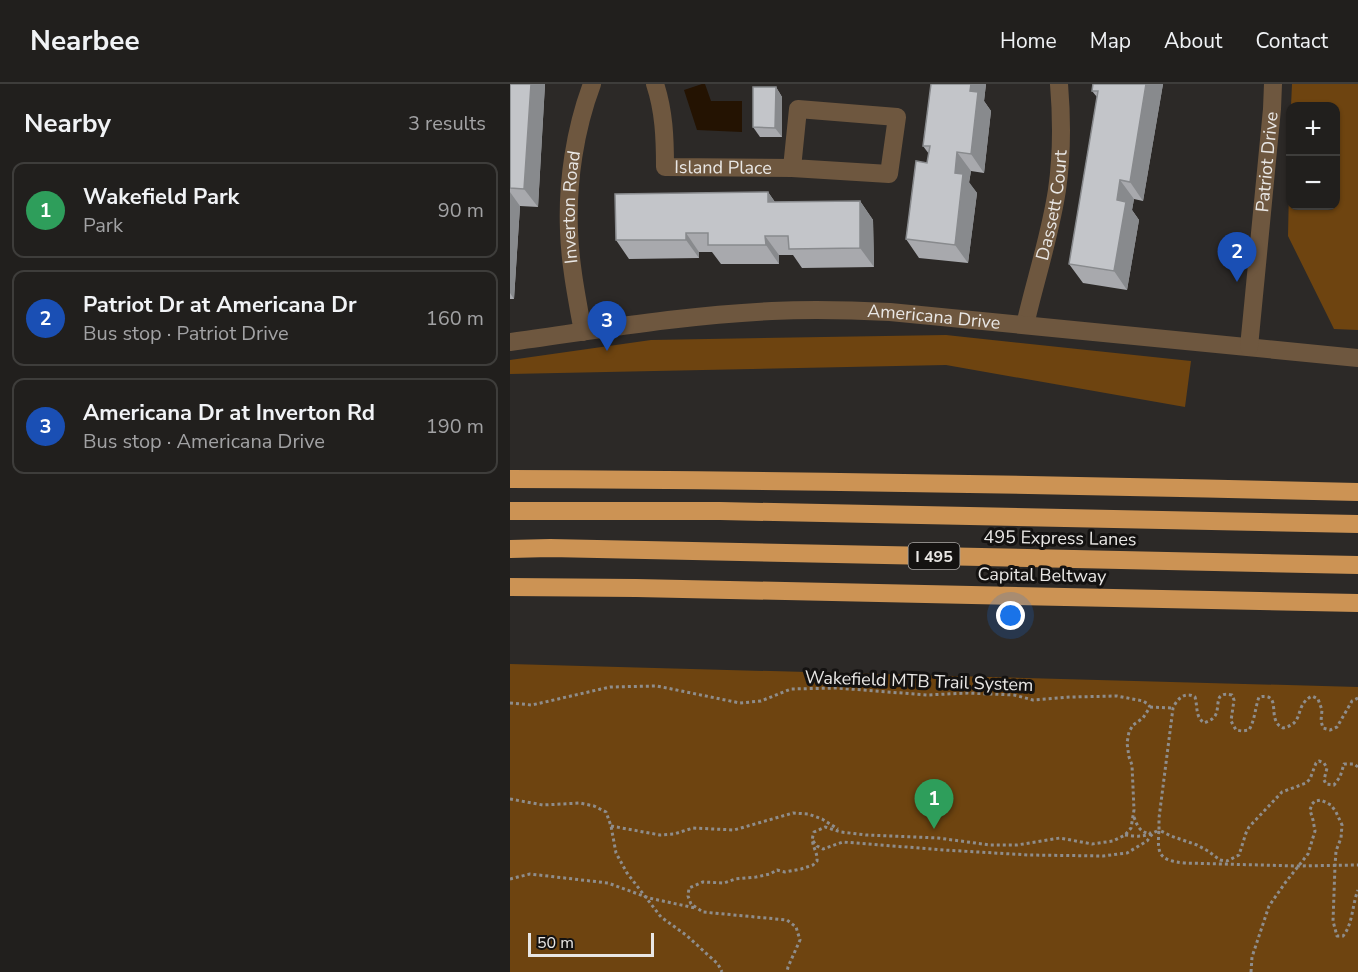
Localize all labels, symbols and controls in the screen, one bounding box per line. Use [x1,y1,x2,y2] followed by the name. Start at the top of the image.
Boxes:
[30,22,140,60] text: Nearbee
[1000,27,1057,55] text: Home
[1090,27,1131,55] text: Map
[1164,27,1222,55] text: About
[1255,27,1328,55] text: Contact
[1286,102,1340,210] map controls
[1286,102,1340,156] button: +
[24,106,111,141] text: Nearby
[408,110,486,137] text: 3 results
[1250,110,1284,213] street label: Patriot Drive
[557,149,586,265] street label: Inverton Road
[1030,149,1073,263] street label: Dassett Court
[674,155,772,180] street label: Island Place
[1286,156,1340,210] button: −
[83,182,239,212] text: Wakefield Park
[40,197,52,224] text: 1
[438,197,484,224] text: 90 m
[83,212,123,239] text: Park
[1218,232,1256,282] pin: 2
[83,290,357,320] text: Patriot Dr at Americana Dr
[867,299,1002,335] street label: Americana Drive
[588,302,626,351] pin: 3
[40,305,52,332] text: 2
[426,305,484,332] text: 160 m
[83,320,289,347] text: Bus stop · Patriot Drive
[83,398,375,428] text: Americana Dr at Inverton Rd
[40,413,52,440] text: 3
[426,413,484,440] text: 190 m
[83,428,325,455] text: Bus stop · Americana Drive
[983,525,1137,551] street label: 495 Express Lanes
[908,543,960,569] road number: I 495
[977,562,1107,588] street label: Capital Beltway
[996,601,1025,630] your location
[804,665,1034,697] street label: Wakefield MTB Trail System
[914,780,954,829] pin: 1
[528,930,654,958] scale bar
[537,932,574,954] text: 50 m

